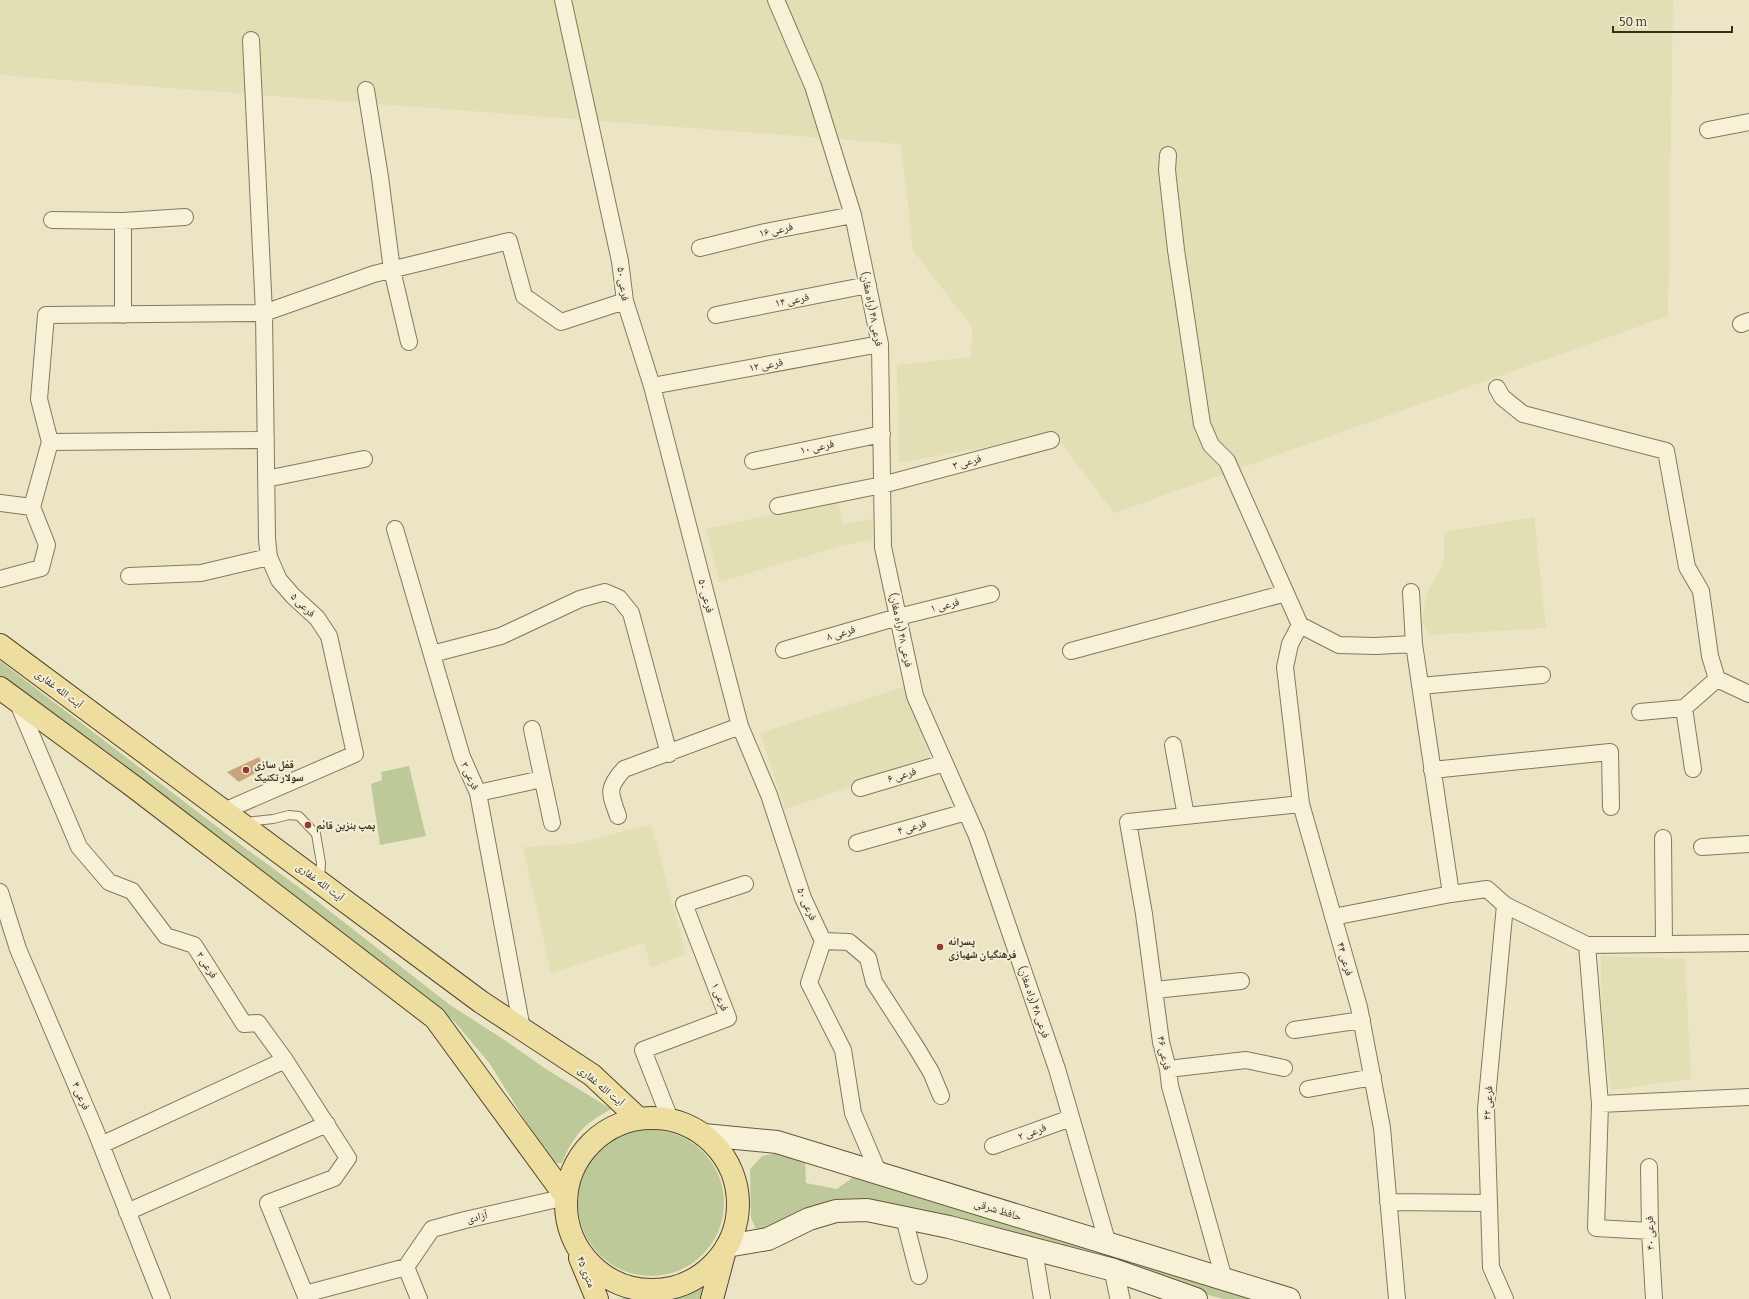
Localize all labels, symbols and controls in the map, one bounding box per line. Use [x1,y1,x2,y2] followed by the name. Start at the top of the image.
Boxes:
[1613,8,1732,34] scale bar
[1619,15,1648,29] text: 50 m
[758,220,794,240] street label: فرعی ۱۶
[614,266,632,302] street label: فرعی ۵۰
[858,271,886,348] street label: فرعی ۴۸ (راه مغان)
[774,290,810,310] street label: فرعی ۱۴
[748,356,784,374] street label: فرعی ۱۲
[799,437,835,457] street label: فرعی ۱۰
[951,452,983,472] street label: فرعی ۳
[695,578,717,615] street label: فرعی ۵۰
[288,590,318,620] street label: فرعی ۵
[887,592,915,669] street label: فرعی ۴۸ (راه مغان)
[929,595,961,615] street label: فرعی ۱
[825,623,857,643] street label: فرعی ۸
[33,667,85,711] street label: آیت الله غفاری
[254,758,304,784] place label: قفل سازی سولار تکنیک
[458,760,482,792] street label: فرعی ۳
[241,765,251,775] marker: قفل سازی سولار تکنیک
[886,765,918,785] street label: فرعی ۶
[896,817,928,837] street label: فرعی ۴
[316,819,375,833] place label: پمپ بنزین قائم
[303,820,313,830] marker: پمپ بنزین قائم
[294,860,346,904] street label: آیت الله غفاری
[794,886,820,923] street label: فرعی ۵۰
[948,935,1017,962] place label: پسرانه فرهنگیان شهبازی
[1334,941,1356,978] street label: فرعی ۴۴
[935,942,945,952] marker: پسرانه فرهنگیان شهبازی
[194,949,221,981] street label: فرعی ۲
[1016,964,1053,1040] street label: فرعی ۴۸ (راه مغان)
[709,981,731,1013] street label: فرعی ۱
[1154,1035,1174,1071] street label: فرعی ۴۶
[575,1063,627,1109] street label: آیت الله غفاری
[69,1080,93,1112] street label: فرعی ۴
[1481,1085,1495,1120] street label: فرعی ۴۲
[1016,1121,1048,1143] street label: فرعی ۲
[973,1197,1023,1223] street label: حافظ شرقی
[465,1208,489,1226] street label: آزادی
[1643,1215,1657,1250] street label: فرعی ۴۰
[574,1255,598,1289] street label: ۴۵ متری

